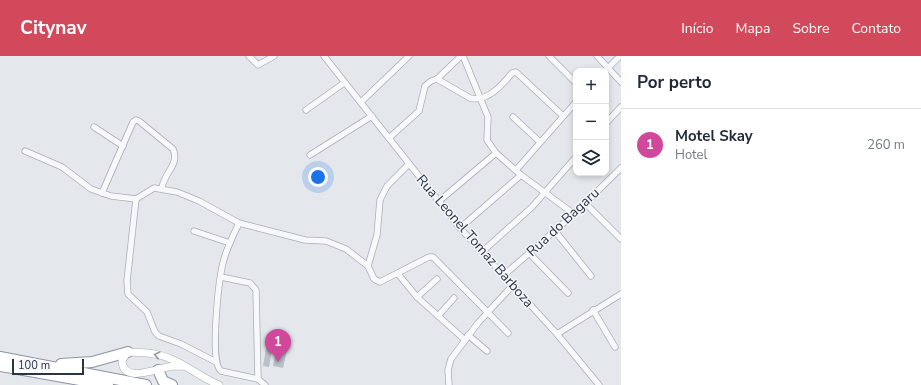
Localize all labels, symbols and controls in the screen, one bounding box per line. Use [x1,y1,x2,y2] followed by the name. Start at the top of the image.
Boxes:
[20,15,87,41] text: Citynav
[681,19,713,38] text: Início
[735,19,770,38] text: Mapa
[792,19,829,38] text: Sobre
[851,19,901,38] text: Contato
[573,68,609,176] map controls
[573,68,609,104] button: +
[637,71,712,94] text: Por perto
[573,104,609,140] button: −
[675,126,753,146] text: Motel Skay
[646,136,654,154] text: 1
[867,136,905,154] text: 260 m
[573,140,609,176] button: layers
[675,146,707,164] text: Hotel
[308,167,328,187] your location
[412,170,538,312] street label: Rua Leonel Tomaz Barboza
[522,183,604,261] street label: Rua do Bagaru
[265,329,291,362] pin: 1
[154,351,160,359] one-way arrow
[12,357,84,376] scale bar
[18,358,50,373] text: 100 m

